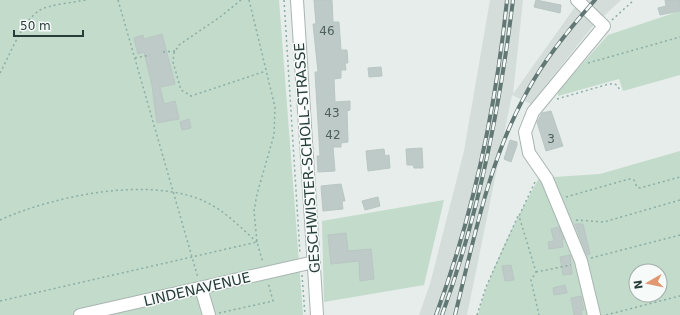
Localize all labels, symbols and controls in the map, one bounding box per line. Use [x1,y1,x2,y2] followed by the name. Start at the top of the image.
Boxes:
[14,12,83,38] scale bar
[20,19,51,33] text: 50 m
[319,24,335,38] house number: 46
[291,42,323,274] street label: GESCHWISTER-SCHOLL-STRASSE
[324,106,340,120] house number: 43
[325,128,341,142] house number: 42
[547,132,555,146] house number: 3
[628,263,668,303] north arrow
[142,269,252,309] street label: LINDENAVENUE
[631,279,646,290] text: N

